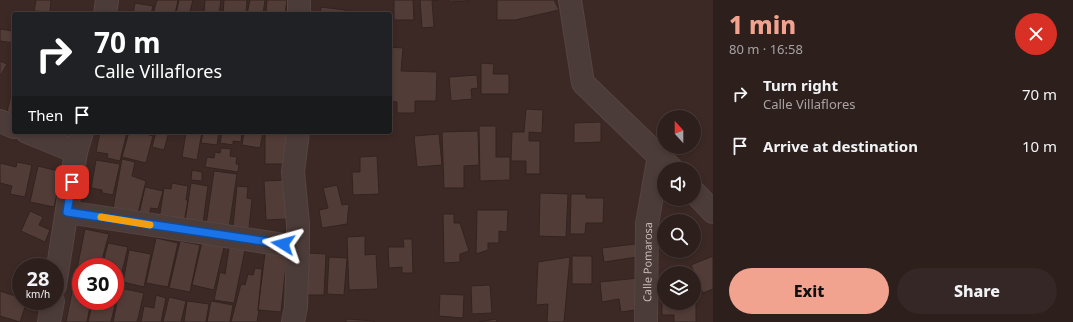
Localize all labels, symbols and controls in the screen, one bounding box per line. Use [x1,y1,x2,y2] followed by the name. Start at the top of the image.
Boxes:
[729,8,796,41] text: 1 min
[1015,13,1057,55] button: close
[94,23,161,61] text: 70 m
[28,28,80,80] icon: right
[729,40,803,58] text: 80 m · 16:58
[94,59,222,83] text: Calle Villaflores
[763,75,838,95] text: Turn right
[729,83,751,105] icon: right
[1022,84,1057,104] text: 70 m
[763,95,855,113] text: Calle Villaflores
[71,104,93,126] icon: arrive
[28,105,63,125] text: Then
[657,110,701,154] north arrow
[657,110,701,310] map controls
[729,135,751,157] icon: arrive
[763,136,918,156] text: Arrive at destination
[1022,136,1057,156] text: 10 m
[657,162,701,206] button: sound
[55,165,89,199] pin
[61,171,83,193] icon: arrive
[657,214,701,258] button: search
[639,222,655,302] street label: Calle Pomarosa
[262,223,304,265] position arrow
[72,258,124,310] speed limit sign: 30
[27,265,49,292] text: 28
[657,266,701,310] button: layers
[729,268,889,314] button: Exit
[897,268,1057,314] button: Share
[26,287,50,301] text: km/h

